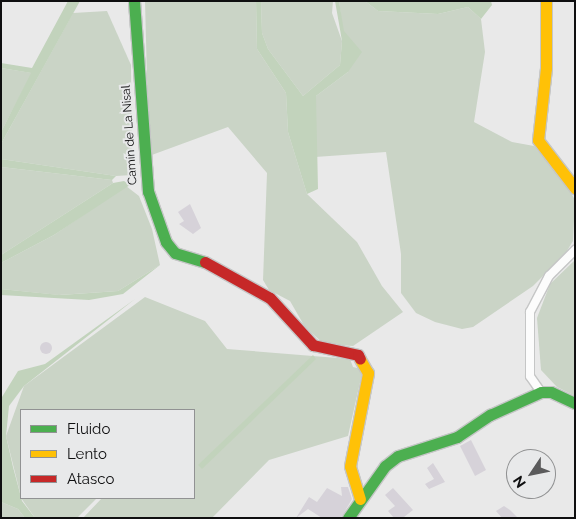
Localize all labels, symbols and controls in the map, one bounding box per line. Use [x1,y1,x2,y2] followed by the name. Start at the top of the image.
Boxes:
[119,85,141,185] street label: Camín de La Nisal
[20,409,195,499] legend
[67,420,110,438] text: Fluido
[67,445,107,463] text: Lento
[506,449,556,499] north arrow
[67,470,114,488] text: Atasco
[510,473,529,491] text: N

